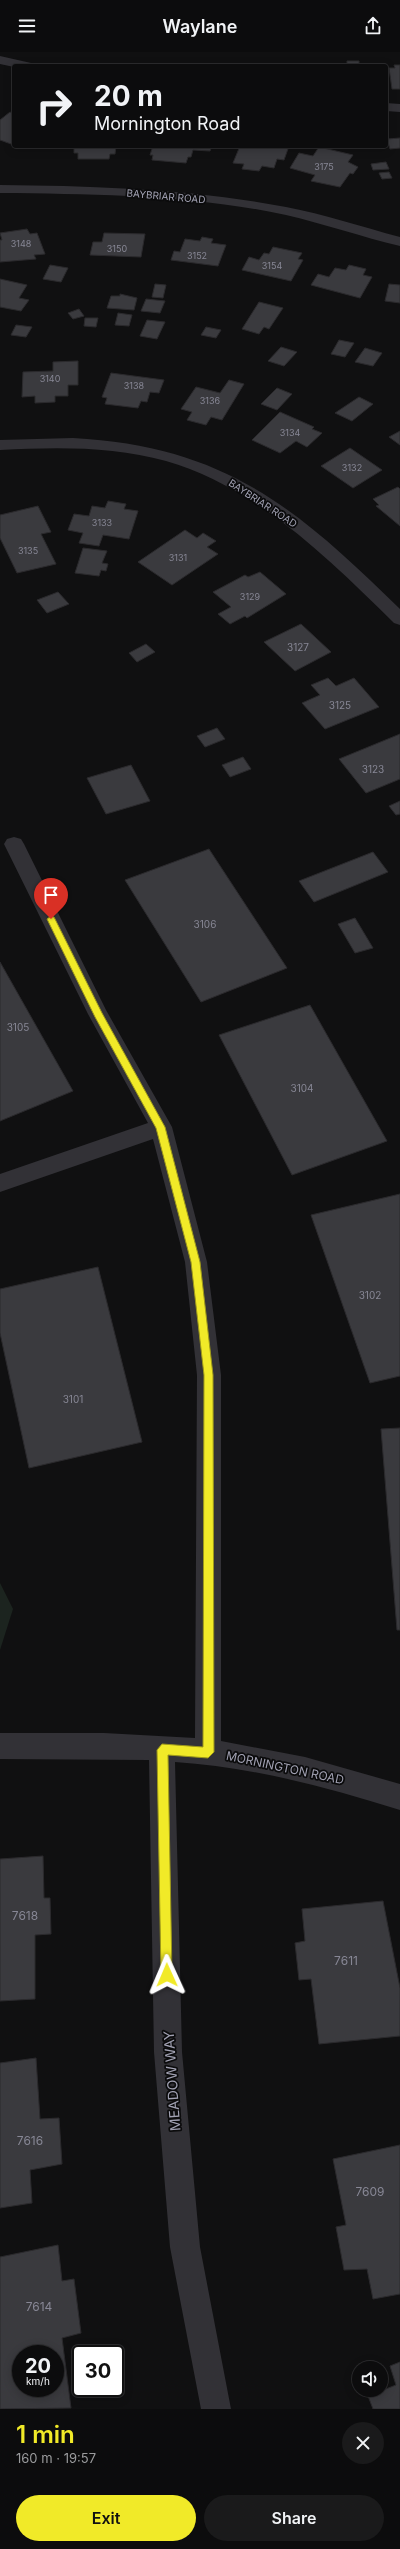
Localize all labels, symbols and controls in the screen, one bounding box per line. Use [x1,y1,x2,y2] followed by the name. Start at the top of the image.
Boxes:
[16,15,38,37] icon: menu
[362,15,384,37] icon: share
[163,16,237,37] text: Waylane
[94,79,163,113] text: 20 m
[28,80,80,132] icon: right
[94,113,240,134] text: Mornington Road
[314,161,334,172] house number: 3175
[126,187,206,205] street label: BAYBRIAR ROAD
[11,238,32,249] house number: 3148
[107,243,128,254] house number: 3150
[187,250,207,261] house number: 3152
[262,260,282,271] house number: 3154
[40,373,61,384] house number: 3140
[124,380,145,391] house number: 3138
[200,395,221,406] house number: 3136
[280,427,300,438] house number: 3134
[342,462,362,473] house number: 3132
[227,476,299,530] street label: BAYBRIAR ROAD
[92,517,113,528] house number: 3133
[18,545,38,556] house number: 3135
[169,552,187,563] house number: 3131
[240,591,261,602] house number: 3129
[287,641,309,653] house number: 3127
[329,699,351,711] house number: 3125
[362,763,384,775] house number: 3123
[34,878,68,919] pin
[40,884,62,906] icon: arrive
[194,918,216,930] house number: 3106
[7,1021,29,1033] house number: 3105
[290,1082,314,1094] house number: 3104
[359,1289,381,1301] house number: 3102
[63,1393,83,1405] house number: 3101
[225,1748,345,1787] street label: MORNINGTON ROAD
[12,1908,38,1923] house number: 7618
[334,1953,358,1968] house number: 7611
[146,1954,188,1996] position arrow
[159,2030,183,2132] street label: MEADOW WAY
[17,2133,43,2148] house number: 7616
[355,2184,385,2199] house number: 7609
[26,2299,53,2314] house number: 7614
[72,2345,124,2397] speed limit sign: 30
[25,2354,51,2378] text: 20
[352,2361,388,2397] map controls
[352,2361,388,2397] button: sound
[26,2375,50,2387] text: km/h
[16,2420,75,2449] text: 1 min
[342,2422,384,2464] button: close
[16,2450,96,2466] text: 160 m · 19:57
[16,2495,196,2541] button: Exit
[204,2495,384,2541] button: Share

